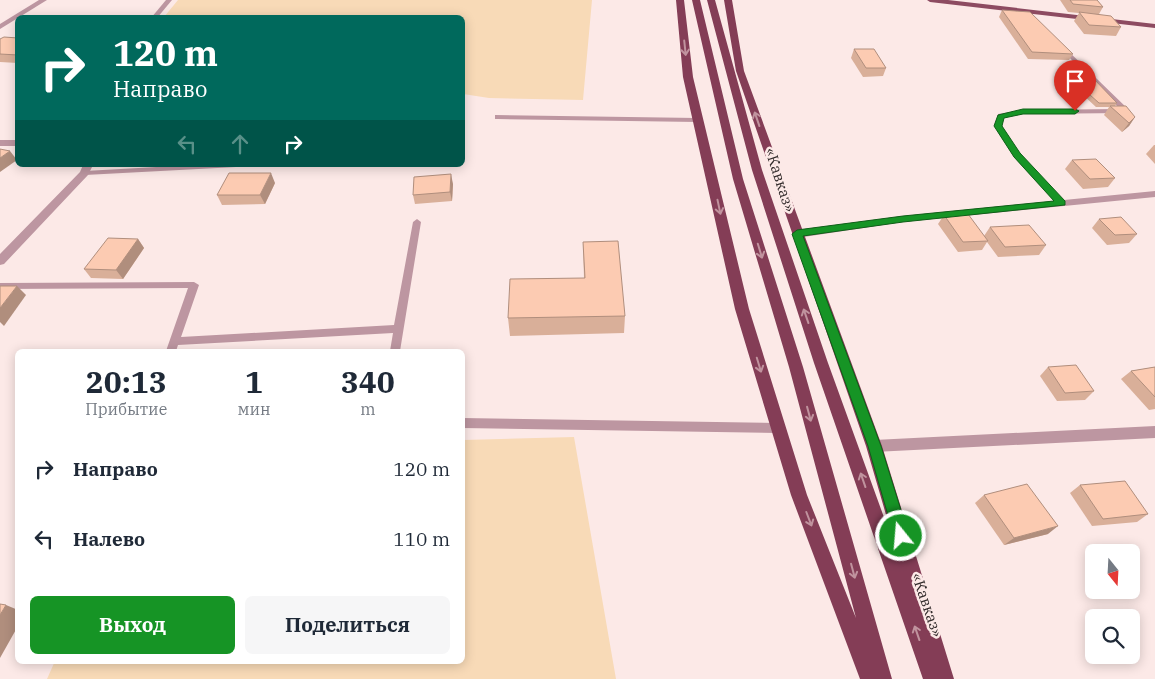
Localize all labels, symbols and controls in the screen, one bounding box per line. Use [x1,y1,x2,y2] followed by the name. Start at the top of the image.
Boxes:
[113,30,218,76] text: 120 m
[30,35,95,100] icon: right
[680,40,690,56] one-way arrow
[1054,60,1096,111] pin
[1061,67,1089,95] icon: arrive
[113,74,207,103] text: Направо
[751,111,761,127] one-way arrow
[173,130,201,158] icon: left
[226,130,254,158] icon: ahead
[279,130,307,158] icon: right
[761,145,800,215] street label: «Кавказ»
[715,199,724,215] one-way arrow
[756,242,765,258] one-way arrow
[801,309,810,325] one-way arrow
[754,356,764,372] one-way arrow
[86,362,167,401] text: 20:13
[245,362,263,401] text: 1
[341,362,395,401] text: 340
[85,399,167,419] text: Прибытие
[237,399,271,419] text: мин
[360,399,375,419] text: m
[805,406,815,422] one-way arrow
[30,455,58,483] icon: right
[73,457,158,481] text: Направо
[393,457,450,481] text: 120 m
[858,472,867,488] one-way arrow
[874,509,926,561] position arrow
[805,511,814,526] one-way arrow
[30,525,58,553] icon: left
[73,527,145,551] text: Налево
[393,527,450,551] text: 110 m
[1085,544,1140,599] north arrow
[1085,544,1140,664] map controls
[848,562,858,578] one-way arrow
[908,570,947,640] street label: «Кавказ»
[30,596,235,654] button: Выход
[245,596,450,654] button: Поделиться
[1085,609,1140,664] button: search
[912,626,921,641] one-way arrow

